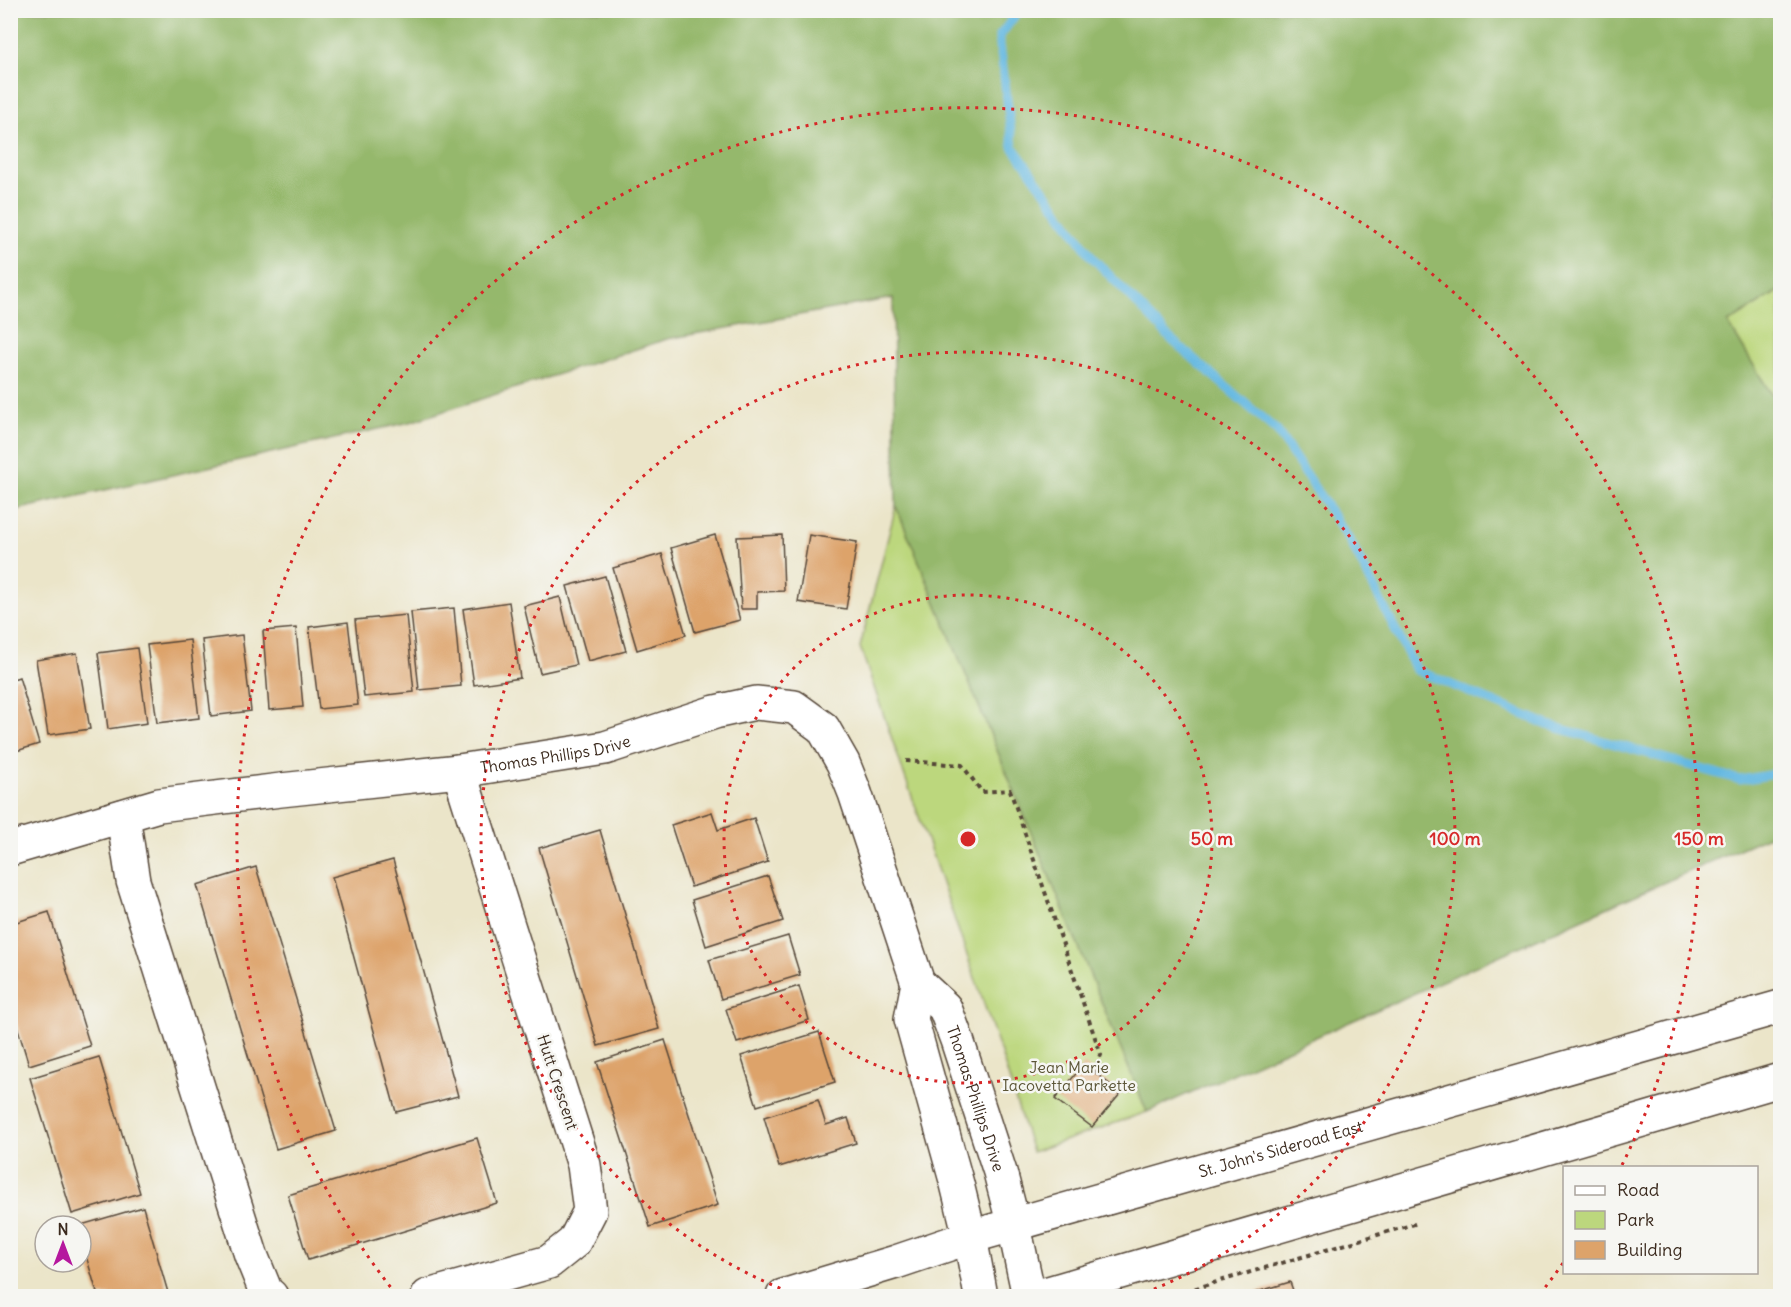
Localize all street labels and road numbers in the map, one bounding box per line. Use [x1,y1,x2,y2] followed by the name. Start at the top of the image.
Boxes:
[479,730,633,778] street label: Thomas Phillips Drive
[942,1023,1009,1174] street label: Thomas Phillips Drive
[533,1032,583,1133] street label: Hutt Crescent
[1196,1116,1366,1182] street label: St. John's Sideroad East

